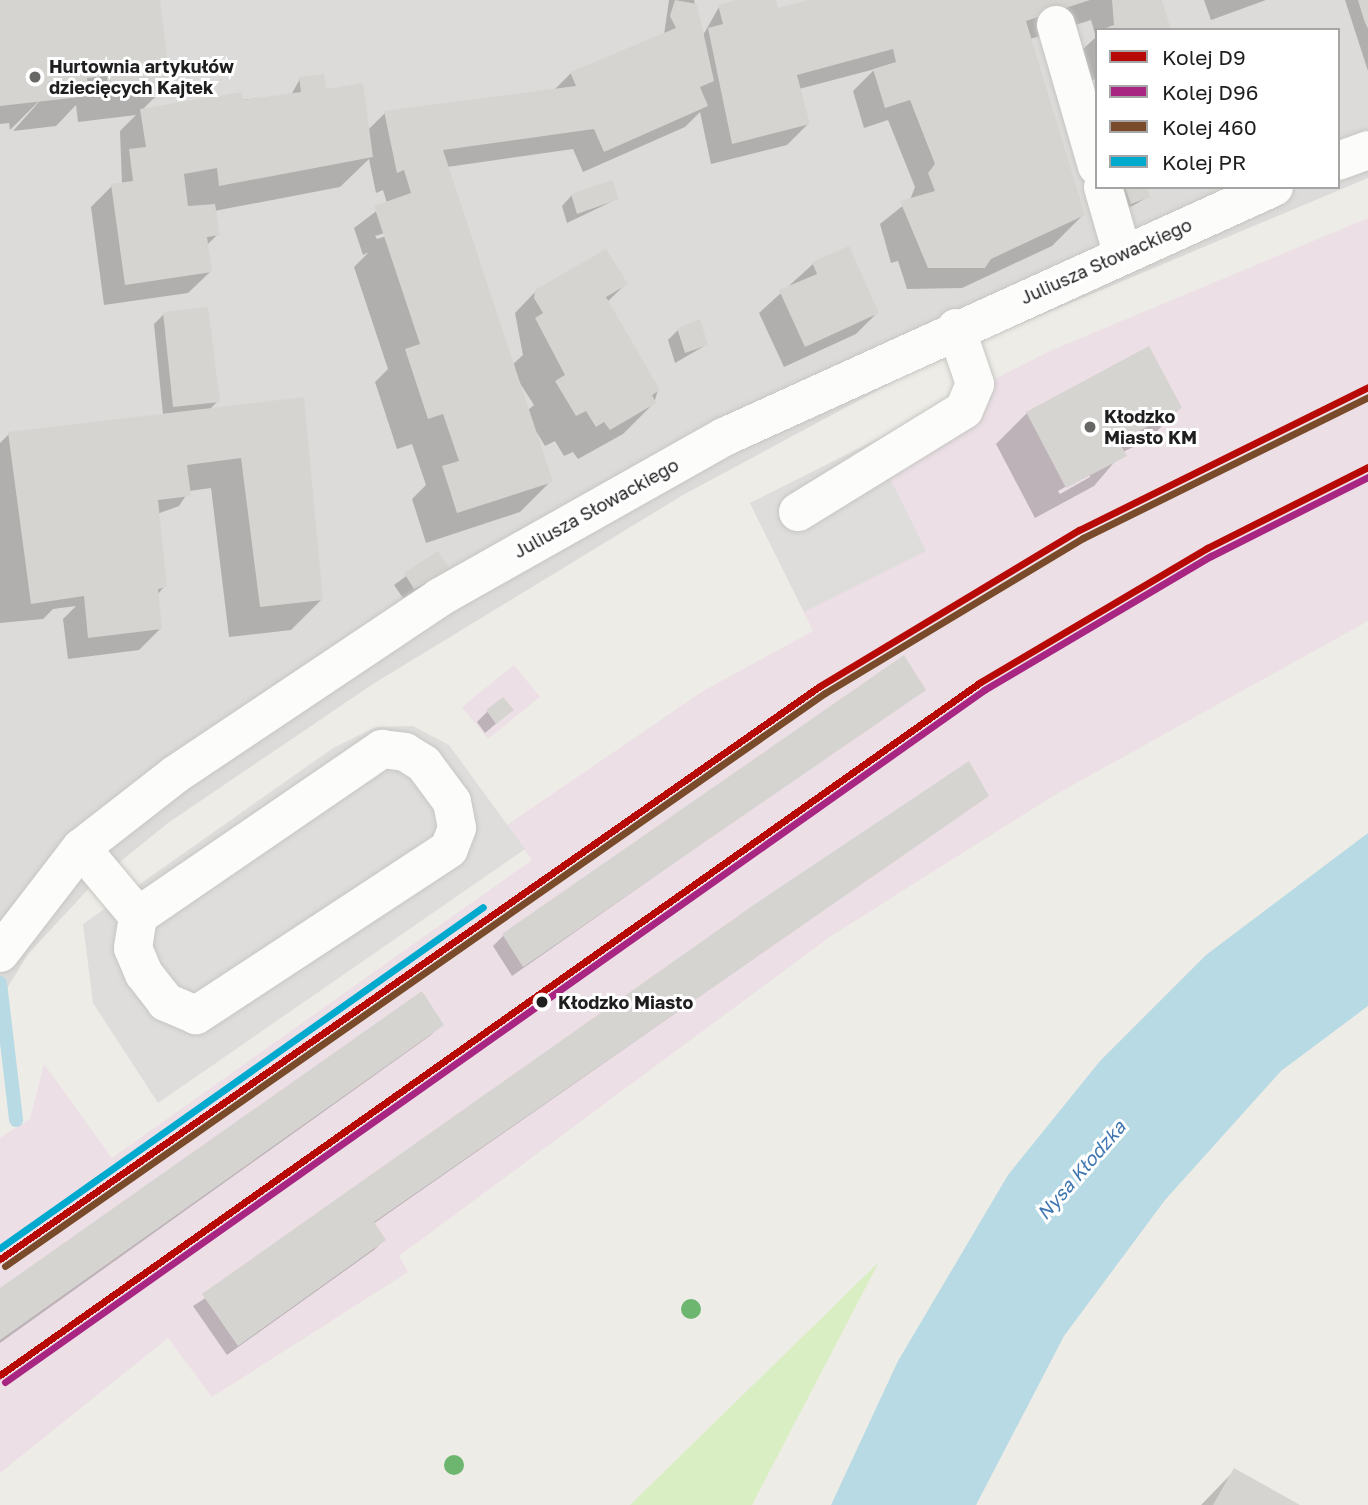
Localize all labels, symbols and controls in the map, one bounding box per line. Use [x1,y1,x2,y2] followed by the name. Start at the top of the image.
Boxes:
[1095,28,1340,189] legend
[1162,44,1246,70] text: Kolej D9
[49,56,234,98] place label: Hurtownia artykułów dziecięcych Kajtek
[27,69,43,85] marker: Hurtownia artykułów dziecięcych Kajtek
[1162,79,1258,105] text: Kolej D96
[1162,114,1257,140] text: Kolej 460
[1162,149,1246,175] text: Kolej PR
[1017,213,1195,309] street label: Juliusza Słowackiego
[1104,406,1197,448] place label: Kłodzko Miasto KM
[1082,419,1098,435] marker: Kłodzko Miasto KM
[510,454,682,562] street label: Juliusza Słowackiego
[558,991,693,1013] place label: Kłodzko Miasto
[532,992,552,1012] marker: Kłodzko Miasto
[1032,1116,1130,1224] water label: Nysa Kłodzka

